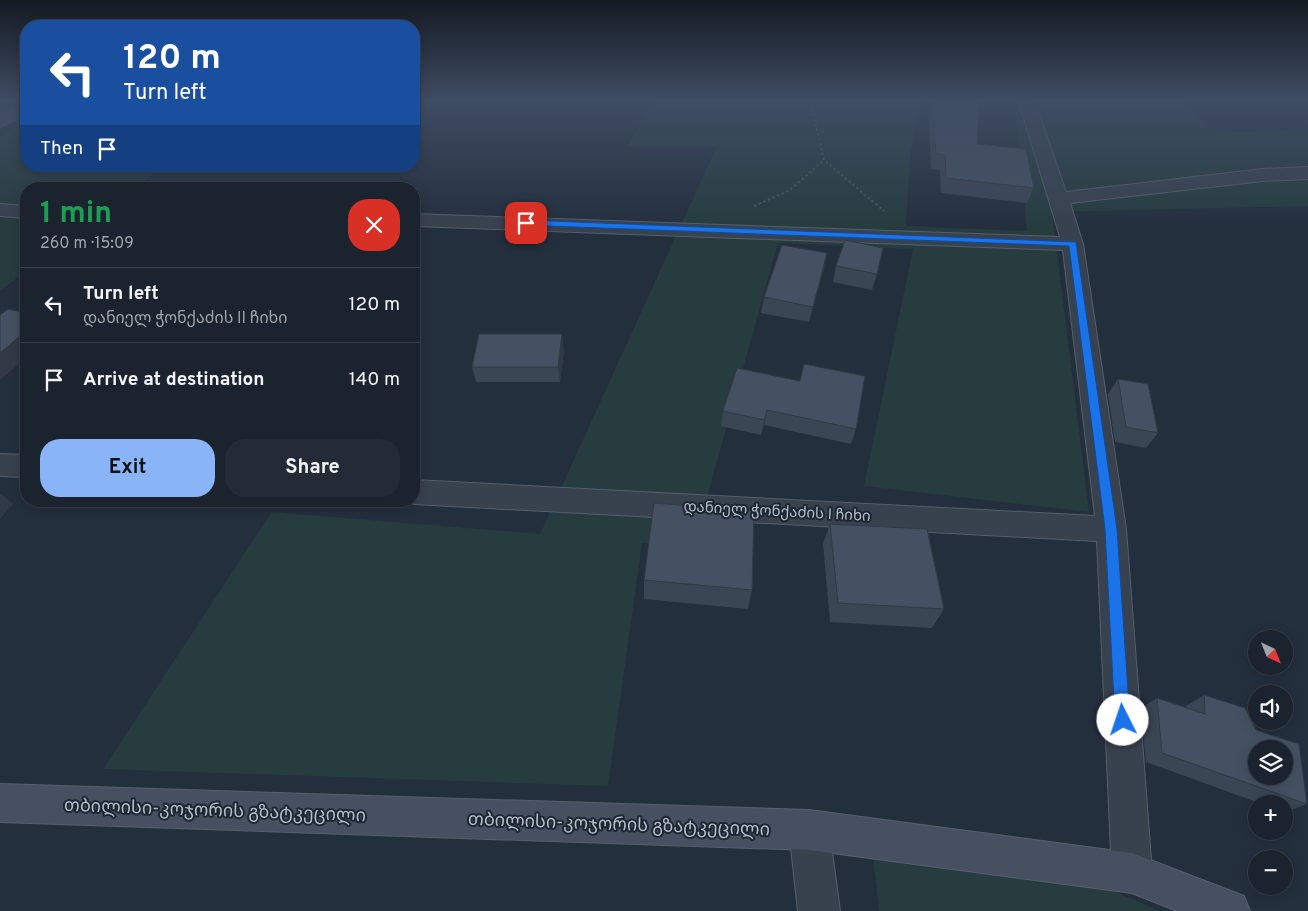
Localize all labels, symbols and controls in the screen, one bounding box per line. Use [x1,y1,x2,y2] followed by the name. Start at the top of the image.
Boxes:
[123,37,221,81] text: 120 m
[40,40,105,105] icon: left
[123,80,206,107] text: Turn left
[93,135,121,163] icon: arrive
[40,137,83,161] text: Then
[40,196,112,233] text: 1 min
[348,199,400,251] button: close
[505,202,547,244] pin
[512,209,540,237] icon: arrive
[40,234,134,254] text: 260 m · 15:09
[83,282,159,306] text: Turn left
[40,291,68,319] icon: left
[349,293,400,317] text: 120 m
[83,309,287,329] text: დანიელ ჭონქაძის II ჩიხი
[40,366,68,394] icon: arrive
[83,368,264,392] text: Arrive at destination
[349,368,400,392] text: 140 m
[40,439,215,497] button: Exit
[225,439,400,497] button: Share
[683,498,871,527] street label: დანიელ ჭონქაძის I ჩიხი
[1248,630,1292,675] north arrow
[1248,630,1293,895] map controls
[1248,685,1293,730] button: sound
[1096,693,1148,745] position arrow
[1248,740,1293,785] button: layers
[64,795,366,828] street label: თბილისი-კოჯორის გზატკეცილი
[1248,795,1293,840] button: +
[468,809,770,842] street label: თბილისი-კოჯორის გზატკეცილი
[1248,850,1293,895] button: −

